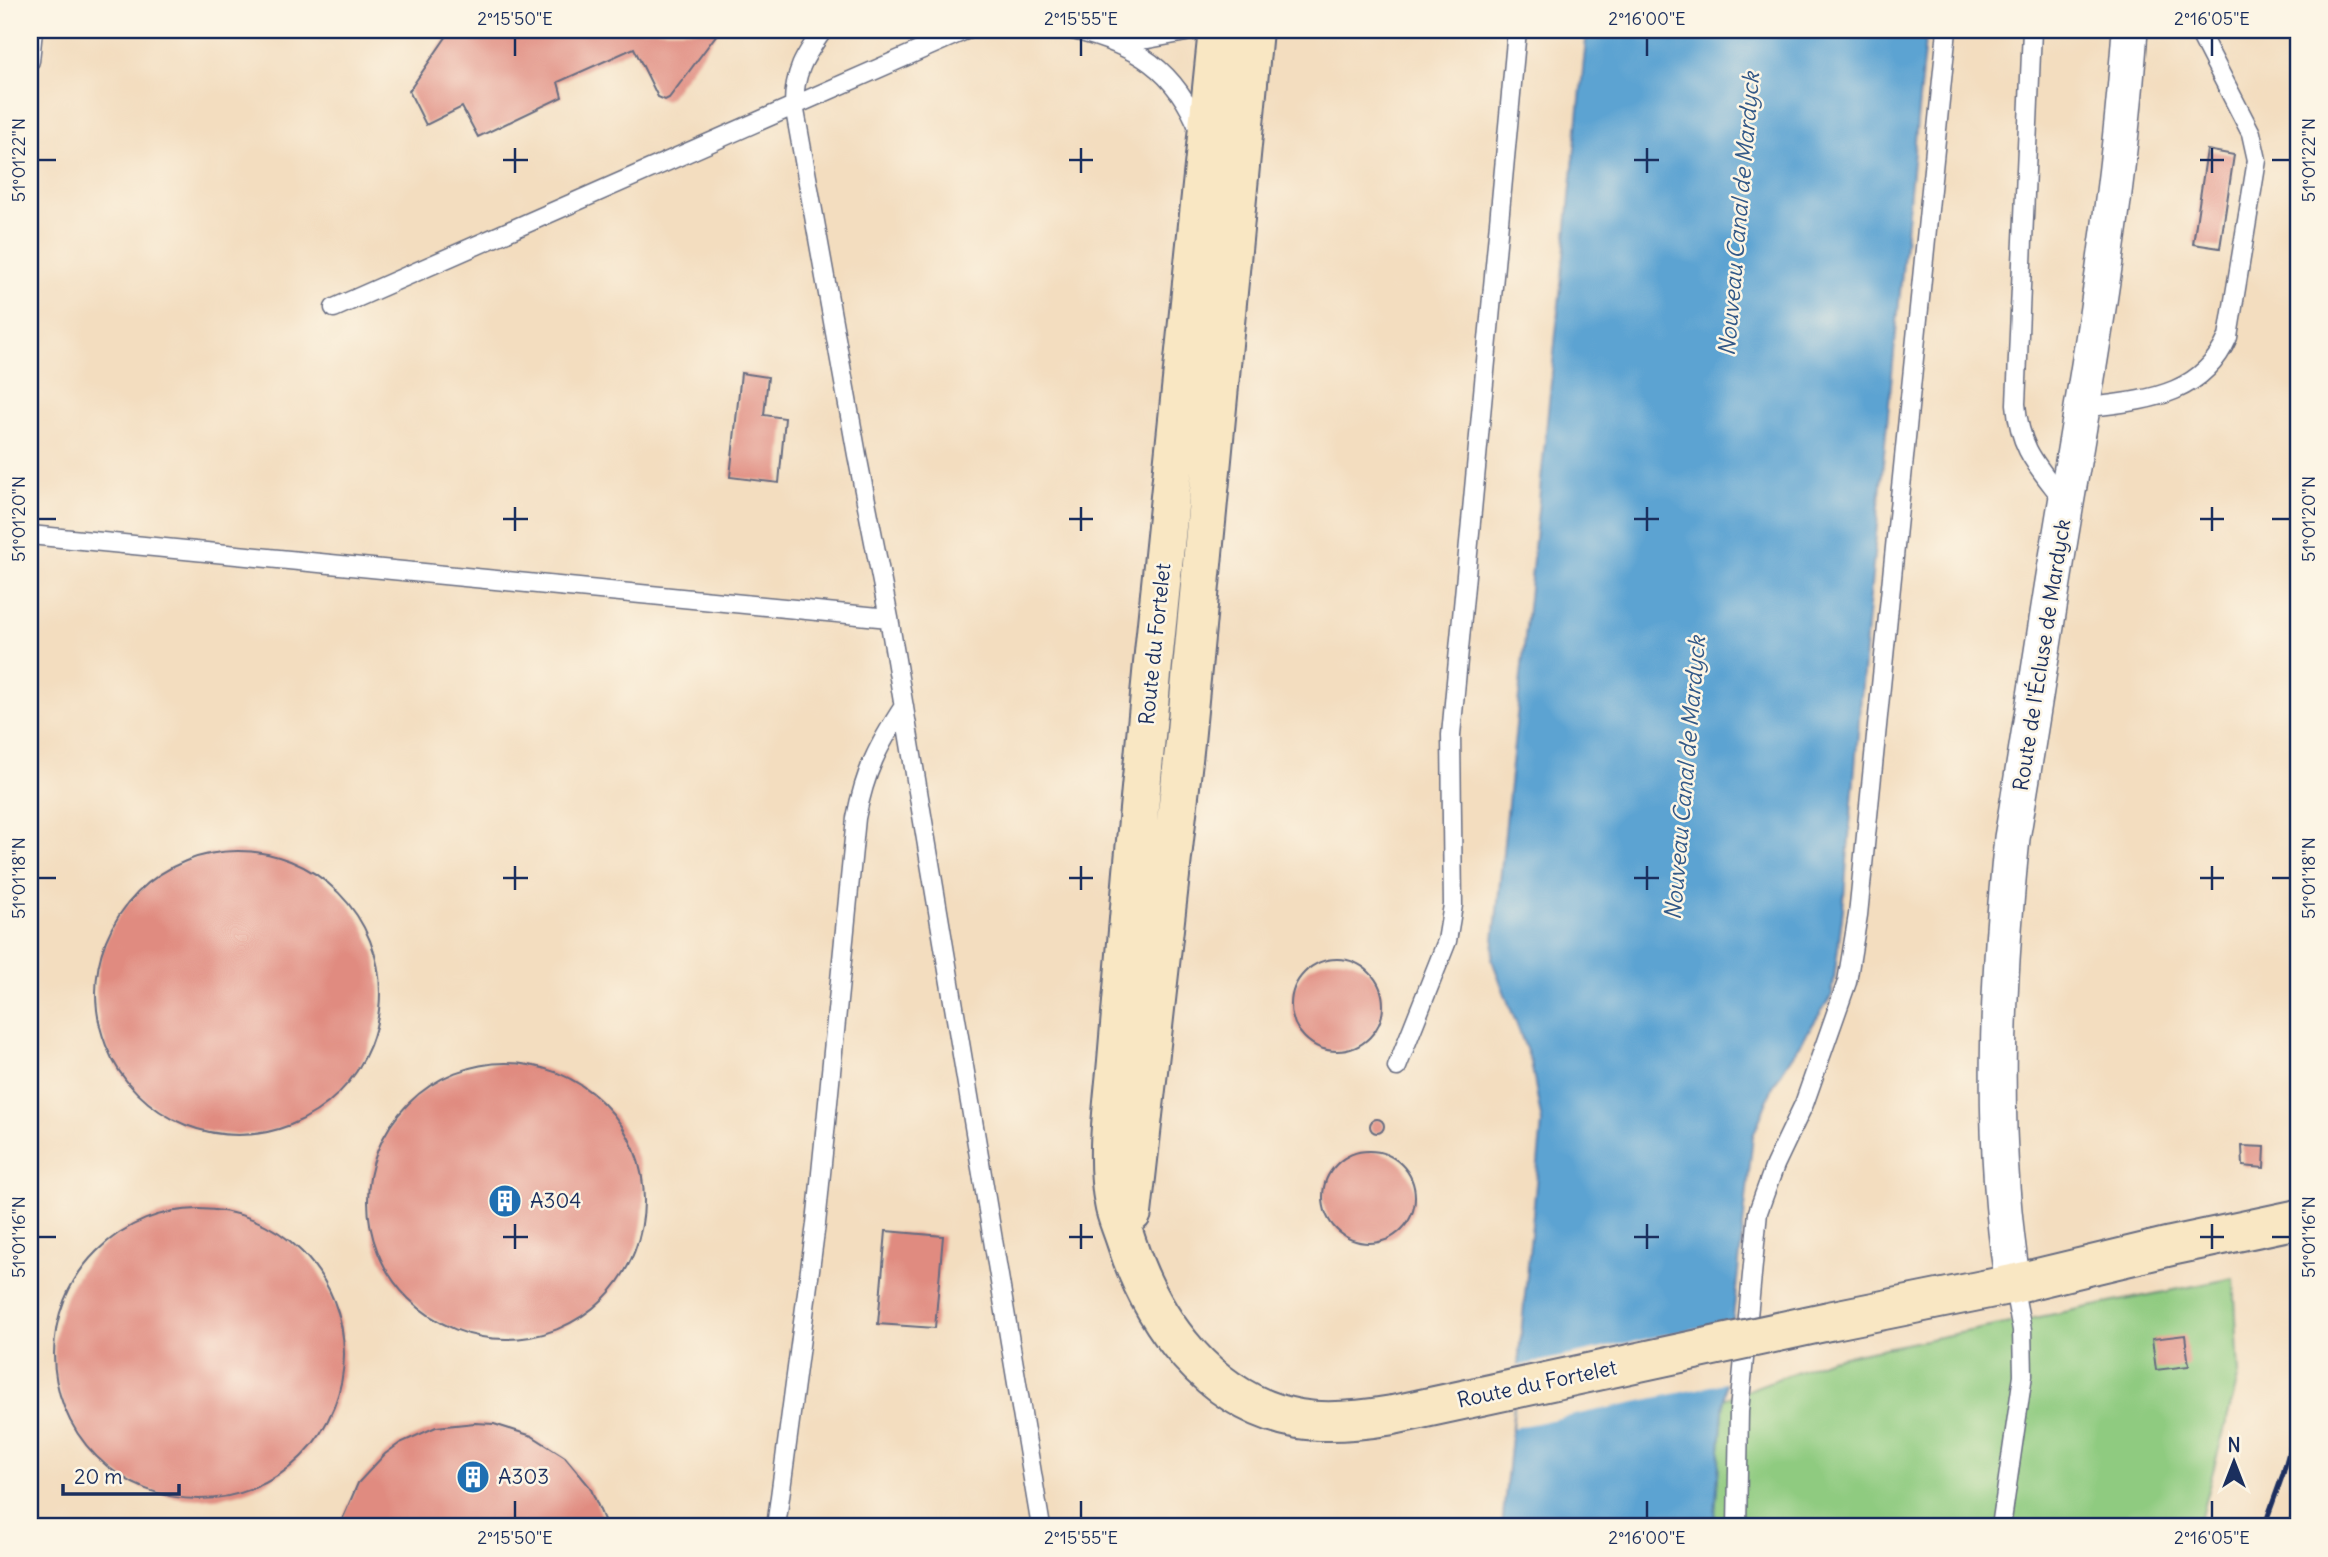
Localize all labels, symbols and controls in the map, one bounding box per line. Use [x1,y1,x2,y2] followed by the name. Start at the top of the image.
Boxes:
[477,7,553,30] text: 2°15'50"E
[1044,7,1118,30] text: 2°15'55"E
[1608,7,1686,30] text: 2°16'00"E
[2174,7,2250,30] text: 2°16'05"E
[1712,70,1765,357] water label: Nouveau Canal de Mardyck
[7,118,30,202] text: 51°01'22"N
[2297,118,2320,202] text: 51°01'22"N
[7,476,30,562] text: 51°01'20"N
[2297,476,2320,562] text: 51°01'20"N
[2007,517,2076,793] street label: Route de l'Écluse de Mardyck
[1133,562,1176,726] street label: Route du Fortelet
[1658,634,1711,921] water label: Nouveau Canal de Mardyck
[7,837,30,919] text: 51°01'18"N
[2297,837,2320,919] text: 51°01'18"N
[486,1182,524,1220] building icon: A304
[530,1187,581,1214] place label: A304
[7,1196,30,1278] text: 51°01'16"N
[2297,1196,2320,1278] text: 51°01'16"N
[1455,1353,1619,1414] street label: Route du Fortelet
[2198,1428,2268,1498] north arrow
[2227,1433,2241,1457] text: N
[63,1452,178,1496] scale bar
[454,1458,492,1496] building icon: A303
[74,1463,123,1490] text: 20 m
[498,1463,549,1490] place label: A303
[477,1526,553,1549] text: 2°15'50"E
[1044,1526,1118,1549] text: 2°15'55"E
[1608,1526,1686,1549] text: 2°16'00"E
[2174,1526,2250,1549] text: 2°16'05"E

